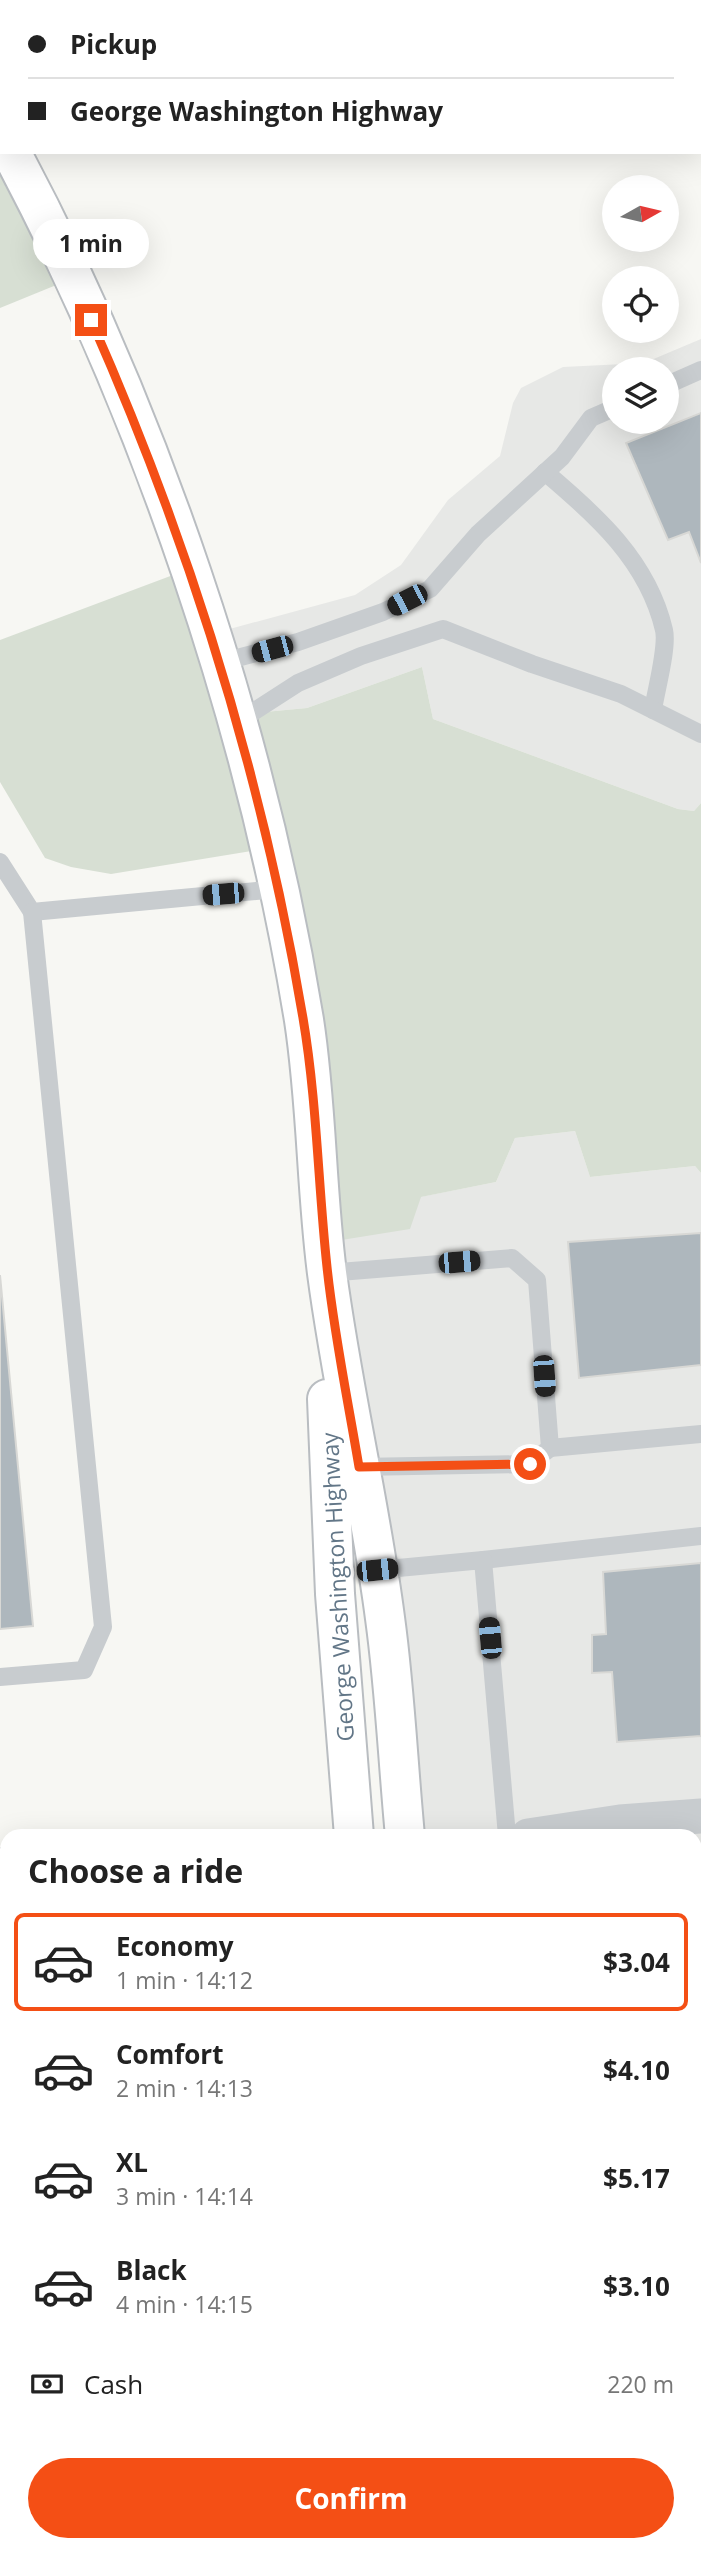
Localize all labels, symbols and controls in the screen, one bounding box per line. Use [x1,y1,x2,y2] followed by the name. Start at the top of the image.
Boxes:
[70,26,157,62] text: Pickup
[70,93,443,129] text: George Washington Highway
[602,175,679,252] north arrow
[602,175,679,434] map controls
[33,218,149,268] callout: 1 min
[59,227,123,259] text: 1 min
[602,266,679,343] button: locate
[75,304,107,336] route end
[602,357,679,434] button: layers
[384,581,431,619] car
[249,633,296,665] car
[202,882,245,906] car
[438,1250,481,1274] car
[533,1354,556,1398] car
[313,1431,361,1742] street label: George Washington Highway
[514,1448,546,1480] route start
[356,1557,399,1583] car
[478,1616,503,1660] car
[28,1849,243,1892] text: Choose a ride
[116,1928,234,1964] text: Economy
[32,1931,95,1994] icon: car
[603,1944,670,1980] text: $3.04
[116,1964,253,1996] text: 1 min · 14:12
[116,2036,223,2072] text: Comfort
[32,2039,95,2102] icon: car
[603,2052,670,2088] text: $4.10
[116,2072,253,2104] text: 2 min · 14:13
[116,2144,148,2180] text: XL
[32,2147,95,2210] icon: car
[603,2160,670,2196] text: $5.17
[116,2180,253,2212] text: 3 min · 14:14
[116,2252,187,2288] text: Black
[32,2255,95,2318] icon: car
[603,2268,670,2304] text: $3.10
[116,2288,253,2320] text: 4 min · 14:15
[28,2365,66,2403] icon: cash
[84,2366,143,2402] text: Cash
[607,2368,674,2400] text: 220 m
[28,2458,674,2538] button: Confirm

